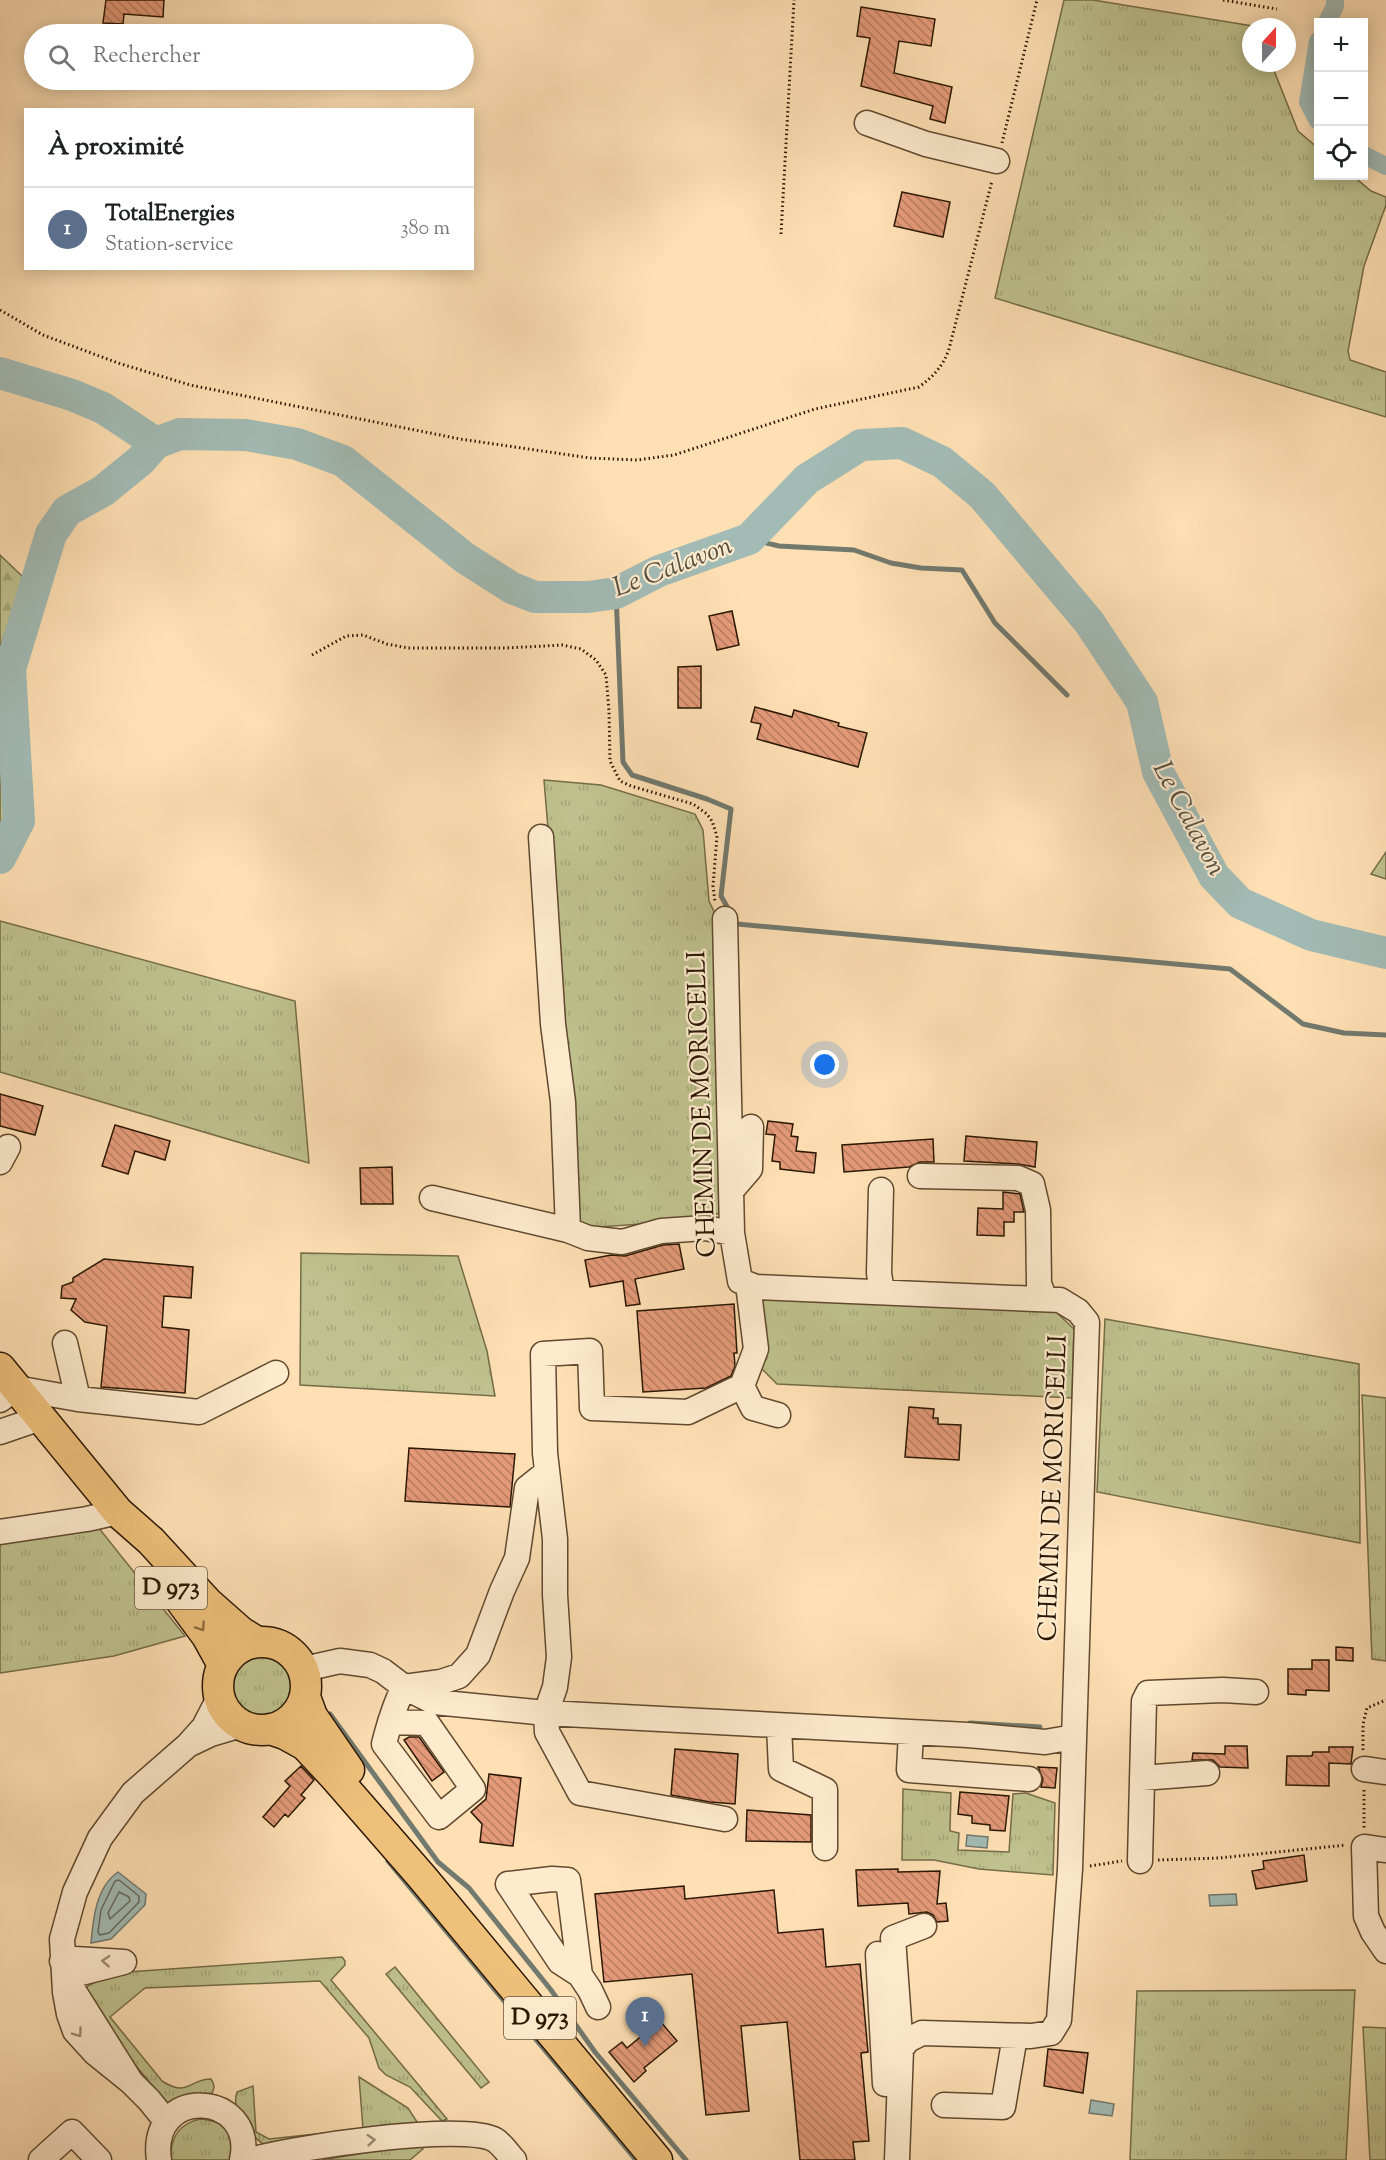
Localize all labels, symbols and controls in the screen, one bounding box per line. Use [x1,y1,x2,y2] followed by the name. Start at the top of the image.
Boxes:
[1242,18,1296,72] north arrow
[1314,18,1368,180] map controls
[1314,18,1368,72] button: +
[24,24,474,90] search box
[45,41,78,74] icon: search
[93,41,200,73] text: Rechercher
[1314,72,1368,126] button: −
[1314,126,1368,180] button: locate
[48,129,184,166] text: À proximité
[105,199,235,231] text: TotalEnergies
[64,215,71,244] text: 1
[401,215,450,244] text: 380 m
[105,231,234,260] text: Station-service
[608,527,738,609] water label: Le Calavon
[1141,755,1235,883] water label: Le Calavon
[679,949,727,1258] street label: CHEMIN DE MORICELLI
[810,1050,839,1079] your location
[1030,1333,1078,1642] street label: CHEMIN DE MORICELLI
[135,1567,207,1609] road number: D 973
[194,1621,205,1632] one-way arrow
[101,1955,111,1968] one-way arrow
[504,1997,576,2039] road number: D 973
[626,1998,664,2047] pin: 1
[71,2026,82,2037] one-way arrow
[367,2134,376,2147] one-way arrow

